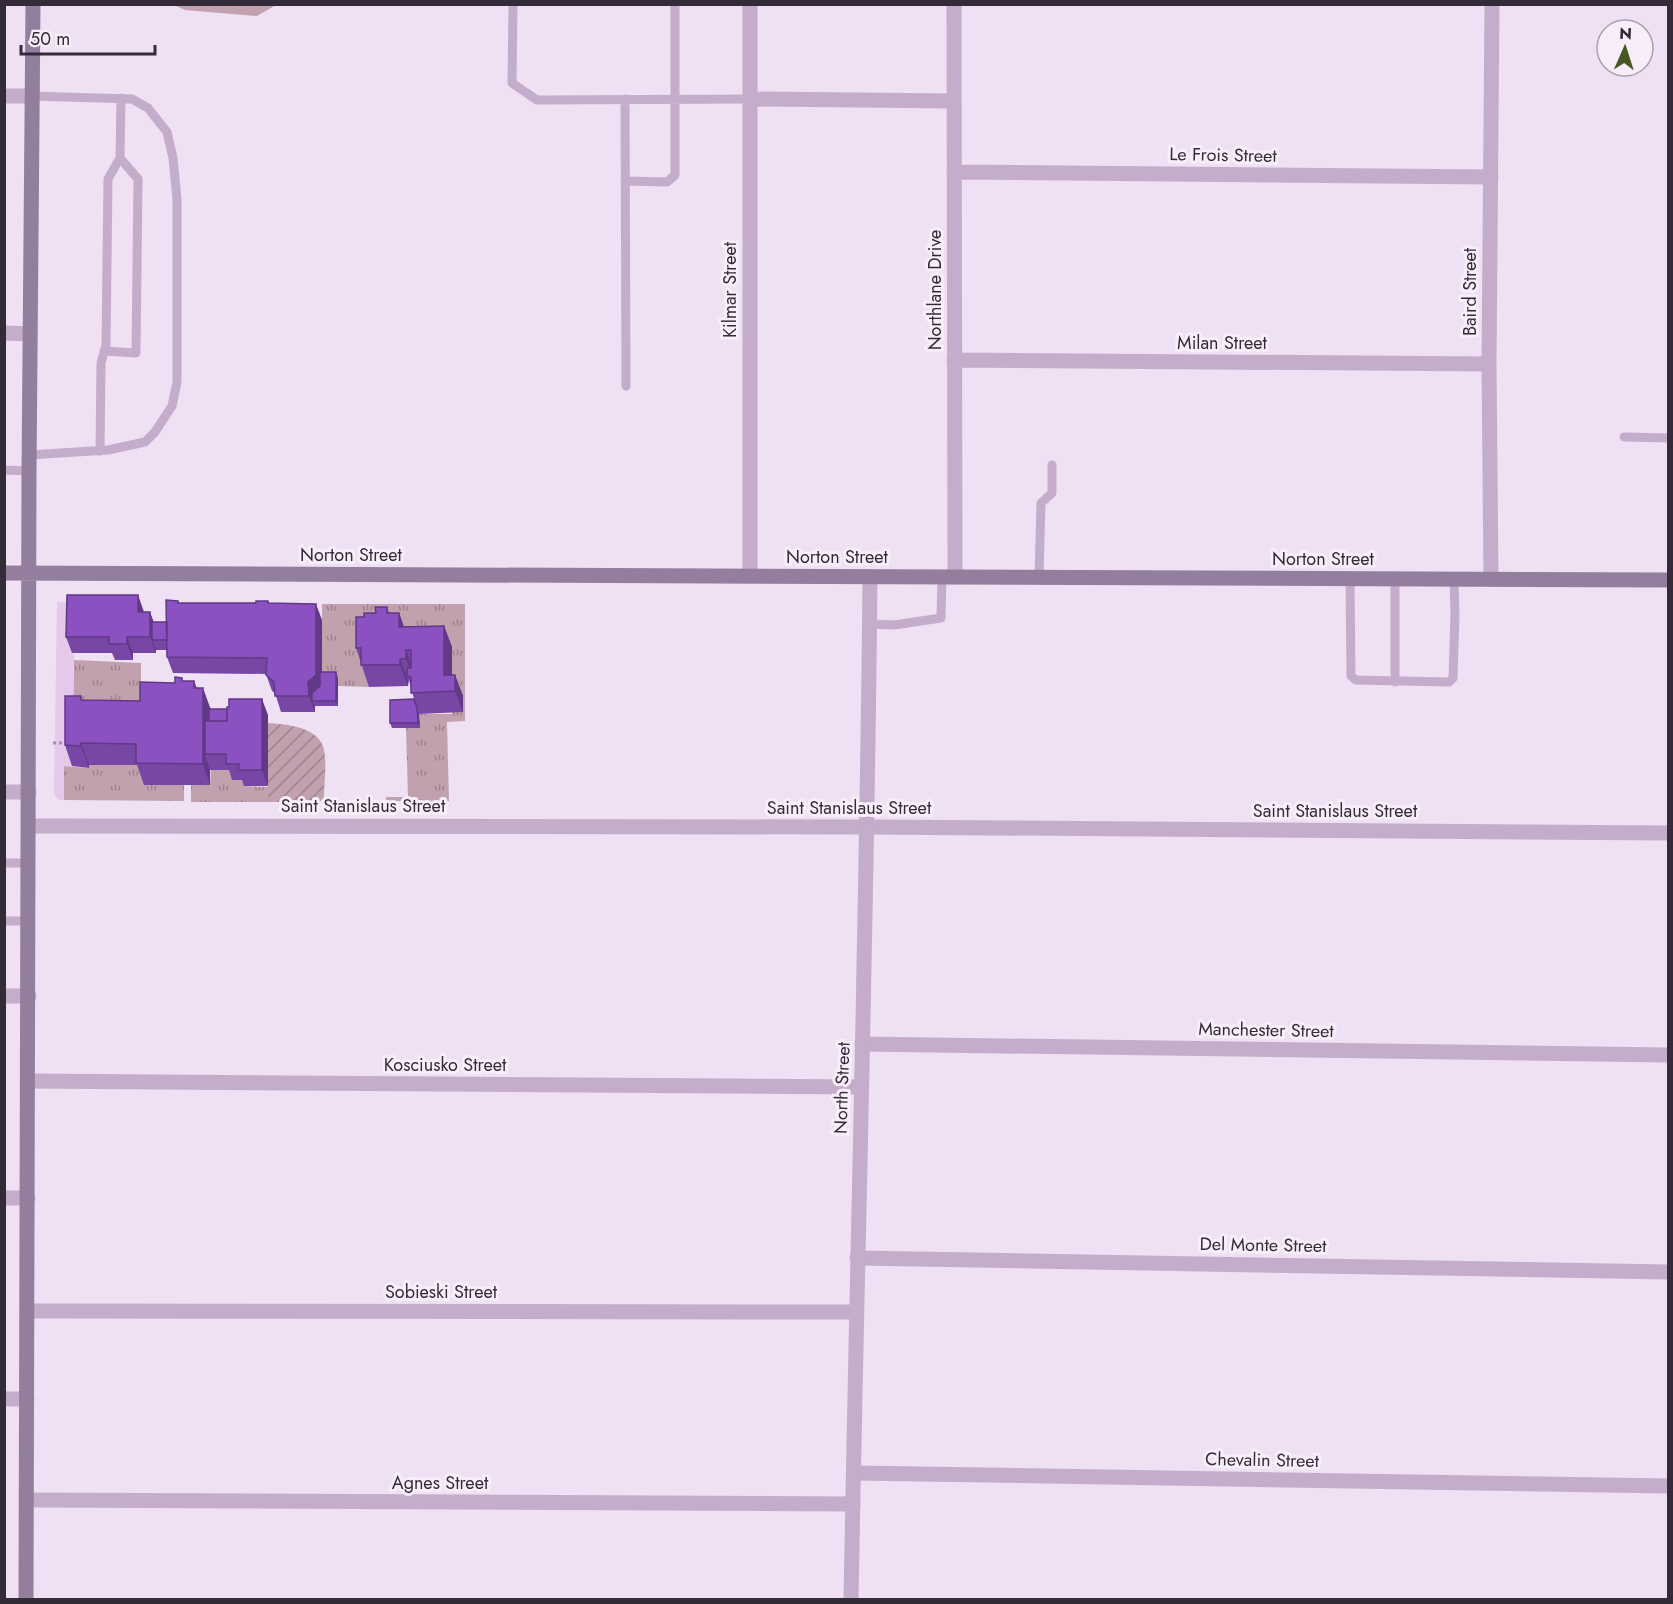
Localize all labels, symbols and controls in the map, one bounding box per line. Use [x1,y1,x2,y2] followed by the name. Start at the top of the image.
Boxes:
[21,18,154,56] scale bar
[1595,18,1655,78] north arrow
[1619,22,1633,45] text: N
[30,26,70,52] text: 50 m
[1169,141,1278,169] street label: Le Frois Street
[922,230,948,350] street label: Northlane Drive
[717,241,743,338] street label: Kilmar Street
[1457,247,1483,336] street label: Baird Street
[1177,330,1268,356] street label: Milan Street
[300,542,403,568] street label: Norton Street
[786,544,889,570] street label: Norton Street
[1272,546,1375,572] street label: Norton Street
[281,793,446,819] street label: Saint Stanislaus Street
[767,795,932,821] street label: Saint Stanislaus Street
[1253,798,1418,824] street label: Saint Stanislaus Street
[1198,1016,1335,1044] street label: Manchester Street
[827,1041,857,1134] street label: North Street
[384,1052,507,1078] street label: Kosciusko Street
[1199,1231,1327,1259] street label: Del Monte Street
[385,1279,498,1305] street label: Sobieski Street
[1205,1446,1320,1474] street label: Chevalin Street
[392,1470,489,1496] street label: Agnes Street

